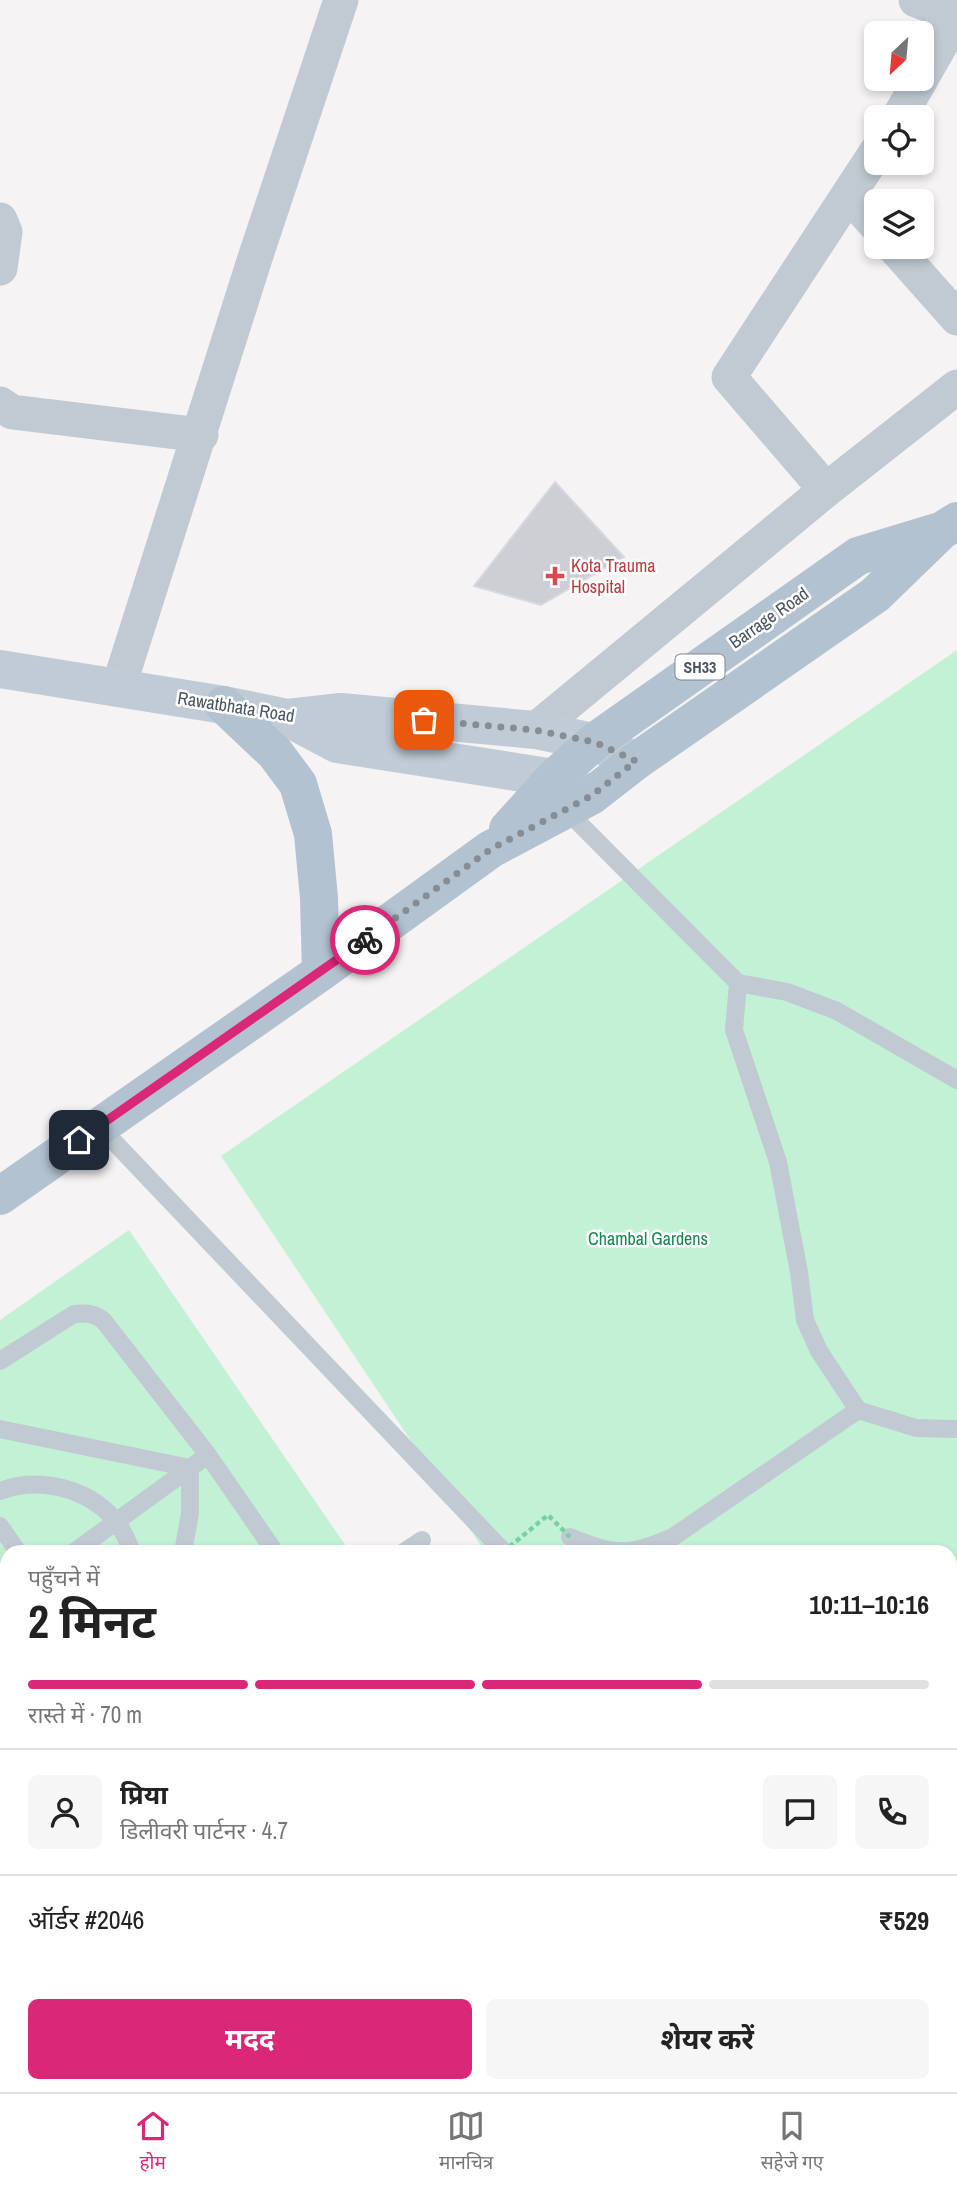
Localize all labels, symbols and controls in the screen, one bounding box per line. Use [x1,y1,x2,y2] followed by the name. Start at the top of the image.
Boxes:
[864,21,934,91] north arrow
[864,21,934,259] map controls
[864,105,934,175] button: locate
[864,189,934,259] button: layers
[571,553,656,599] place label: Kota Trauma Hospital
[545,566,565,586] marker: Kota Trauma Hospital
[724,581,814,654] street label: Barrage Road
[676,654,724,680] road number: SH33
[176,685,296,728] street label: Rawatbhata Road
[394,690,454,750] pin
[405,701,443,739] icon: bag
[330,905,400,975] courier
[346,921,384,959] icon: bike
[49,1110,109,1170] pin
[60,1121,98,1159] icon: home
[588,1226,708,1251] park label: Chambal Gardens
[28,1562,100,1593] text: पहुँचने में
[809,1587,929,1622] text: 10:11–10:16
[28,1590,156,1652] text: 2 मिनट
[28,1699,142,1730] text: रास्ते में · 70 m
[28,1775,102,1849] button: person
[763,1775,837,1849] button: chat
[855,1775,929,1849] button: phone
[120,1777,168,1812] text: प्रिया
[120,1815,288,1846] text: डिलीवरी पार्टनर · 4.7
[28,1902,144,1937] text: ऑर्डर #2046
[878,1903,929,1938] text: ₹529
[28,1999,472,2079] button: मदद
[486,1999,929,2079] button: शेयर करें
[134,2107,172,2177] tab: होम
[439,2107,493,2177] tab: मानचित्र
[761,2107,823,2177] tab: सहेजे गए

